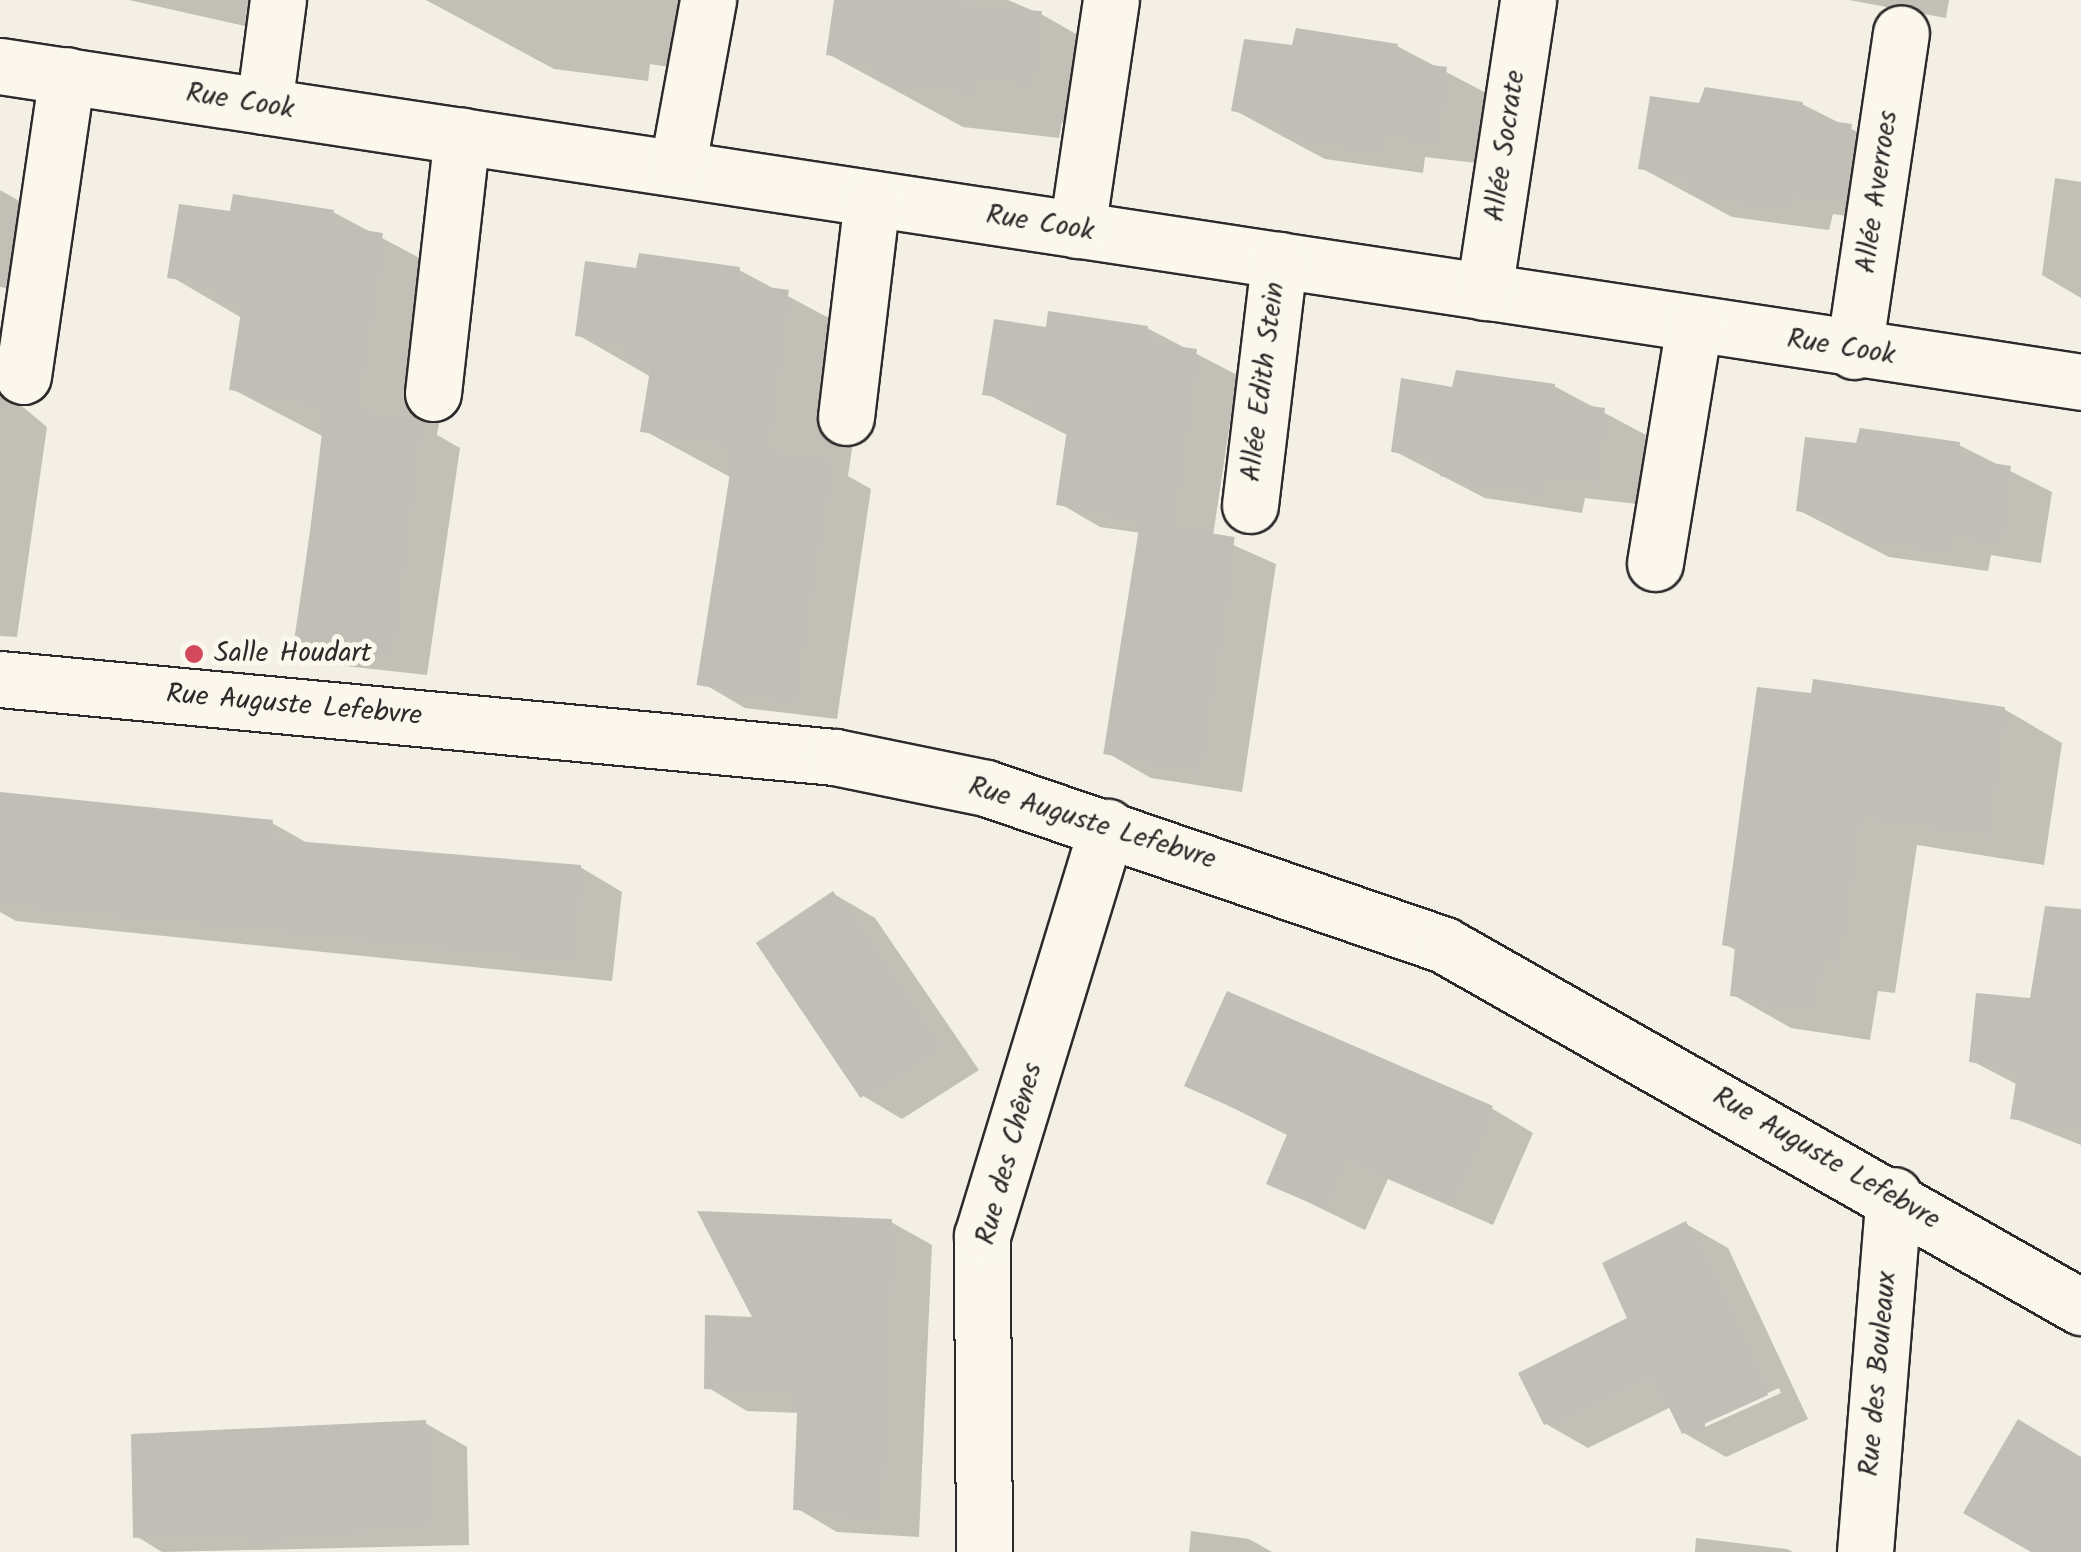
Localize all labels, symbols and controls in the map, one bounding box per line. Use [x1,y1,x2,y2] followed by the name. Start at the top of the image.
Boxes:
[1479,68,1533,224] street label: Allée Socrate
[184,77,296,127] street label: Rue Cook
[1850,108,1906,276] street label: Allée Averroes
[984,199,1096,249] street label: Rue Cook
[1235,280,1293,484] street label: Allée Edith Stein
[1785,323,1897,373] street label: Rue Cook
[214,637,372,671] place label: Salle Houdart
[183,643,205,665] marker: Salle Houdart
[165,678,423,734] street label: Rue Auguste Lefebvre
[964,770,1220,878] street label: Rue Auguste Lefebvre
[970,1059,1050,1249] street label: Rue des Chênes
[1706,1080,1946,1238] street label: Rue Auguste Lefebvre
[1853,1270,1905,1478] street label: Rue des Bouleaux

